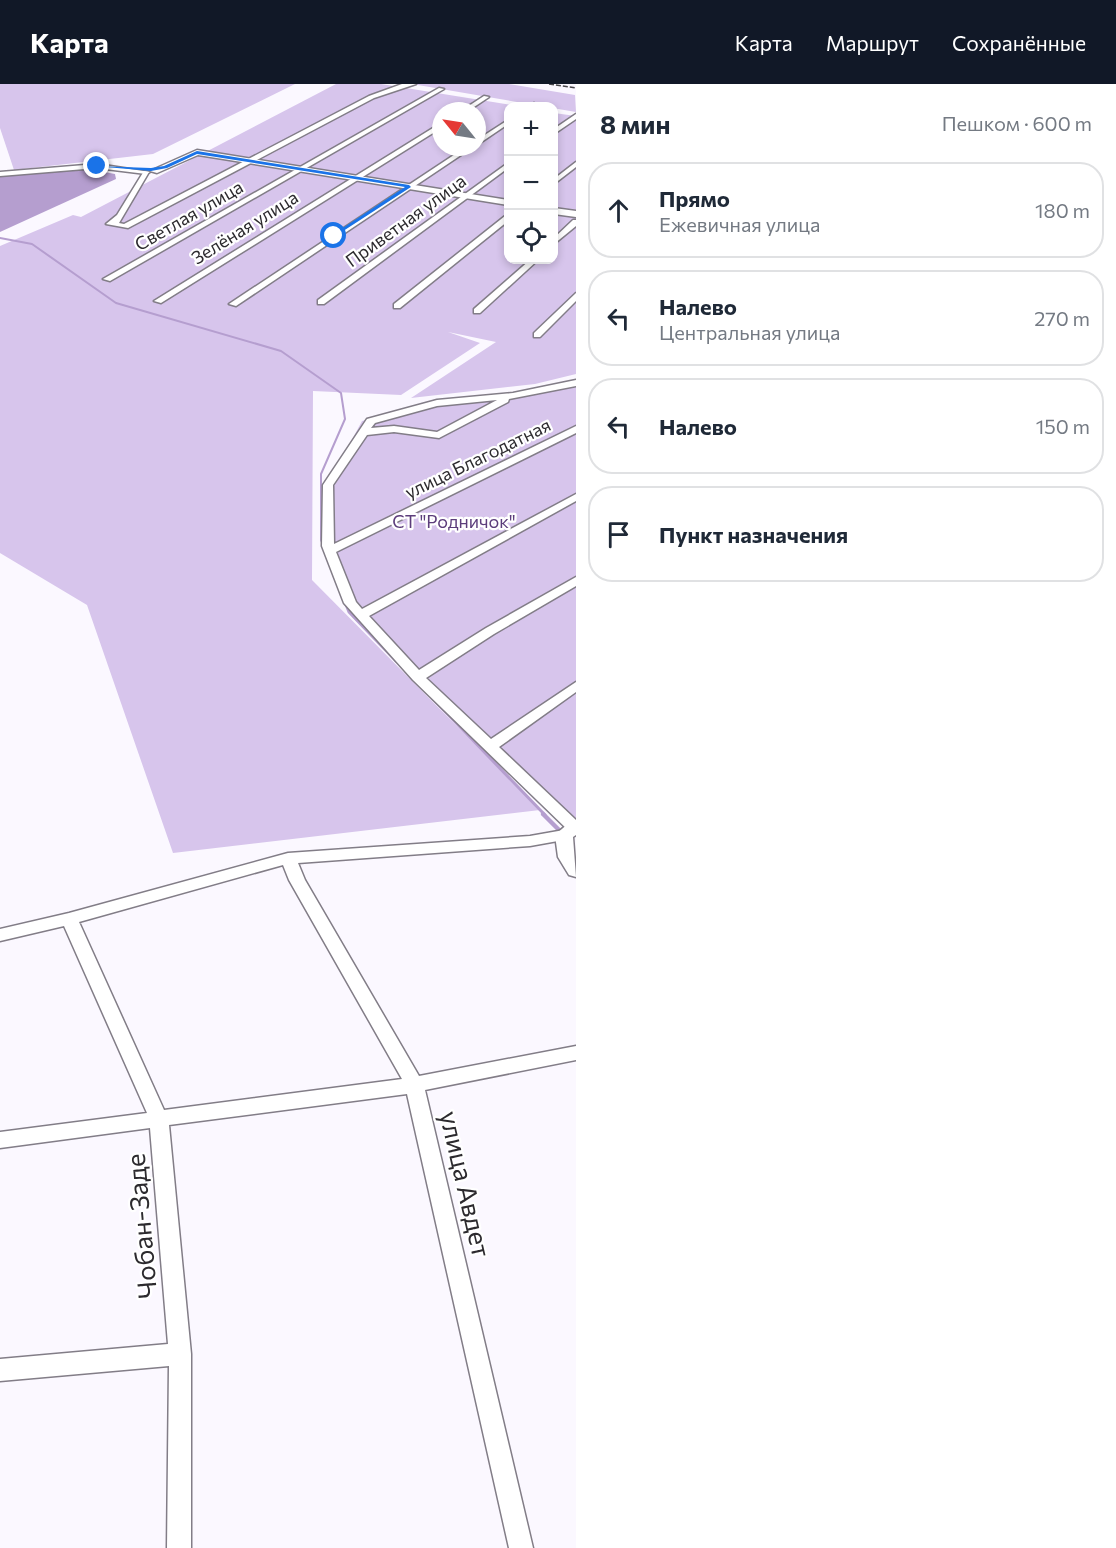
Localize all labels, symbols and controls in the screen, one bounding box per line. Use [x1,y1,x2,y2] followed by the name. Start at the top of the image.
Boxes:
[30,25,109,59] text: Карта
[735,30,793,55] text: Карта
[826,30,919,55] text: Маршрут
[952,30,1086,55] text: Сохранённые
[432,102,486,156] north arrow
[504,102,558,264] map controls
[504,102,558,156] button: +
[600,108,671,139] text: 8 мин
[942,111,1092,135] text: Пешком · 600 m
[83,152,109,178] route end
[504,156,558,210] button: −
[341,169,470,271] street label: Приветная улица
[130,175,247,255] street label: Светлая улица
[659,185,730,212] text: Прямо
[187,186,302,269] street label: Зелёная улица
[602,194,635,227] icon: ahead
[1035,198,1090,222] text: 180 m
[504,210,558,264] button: locate
[659,212,820,236] text: Ежевичная улица
[320,222,346,248] route start
[659,293,737,320] text: Налево
[602,302,635,335] icon: left
[1034,306,1090,330] text: 270 m
[659,320,840,344] text: Центральная улица
[602,410,635,443] icon: left
[401,413,554,503] street label: улица Благодатная
[659,413,737,440] text: Налево
[1036,414,1090,438] text: 150 m
[392,510,516,532] park label: СТ "Родничок"
[602,518,635,551] icon: arrive
[659,521,848,548] text: Пункт назначения
[435,1108,498,1260] street label: улица Авдет
[119,1152,162,1300] street label: Чобан-Заде

